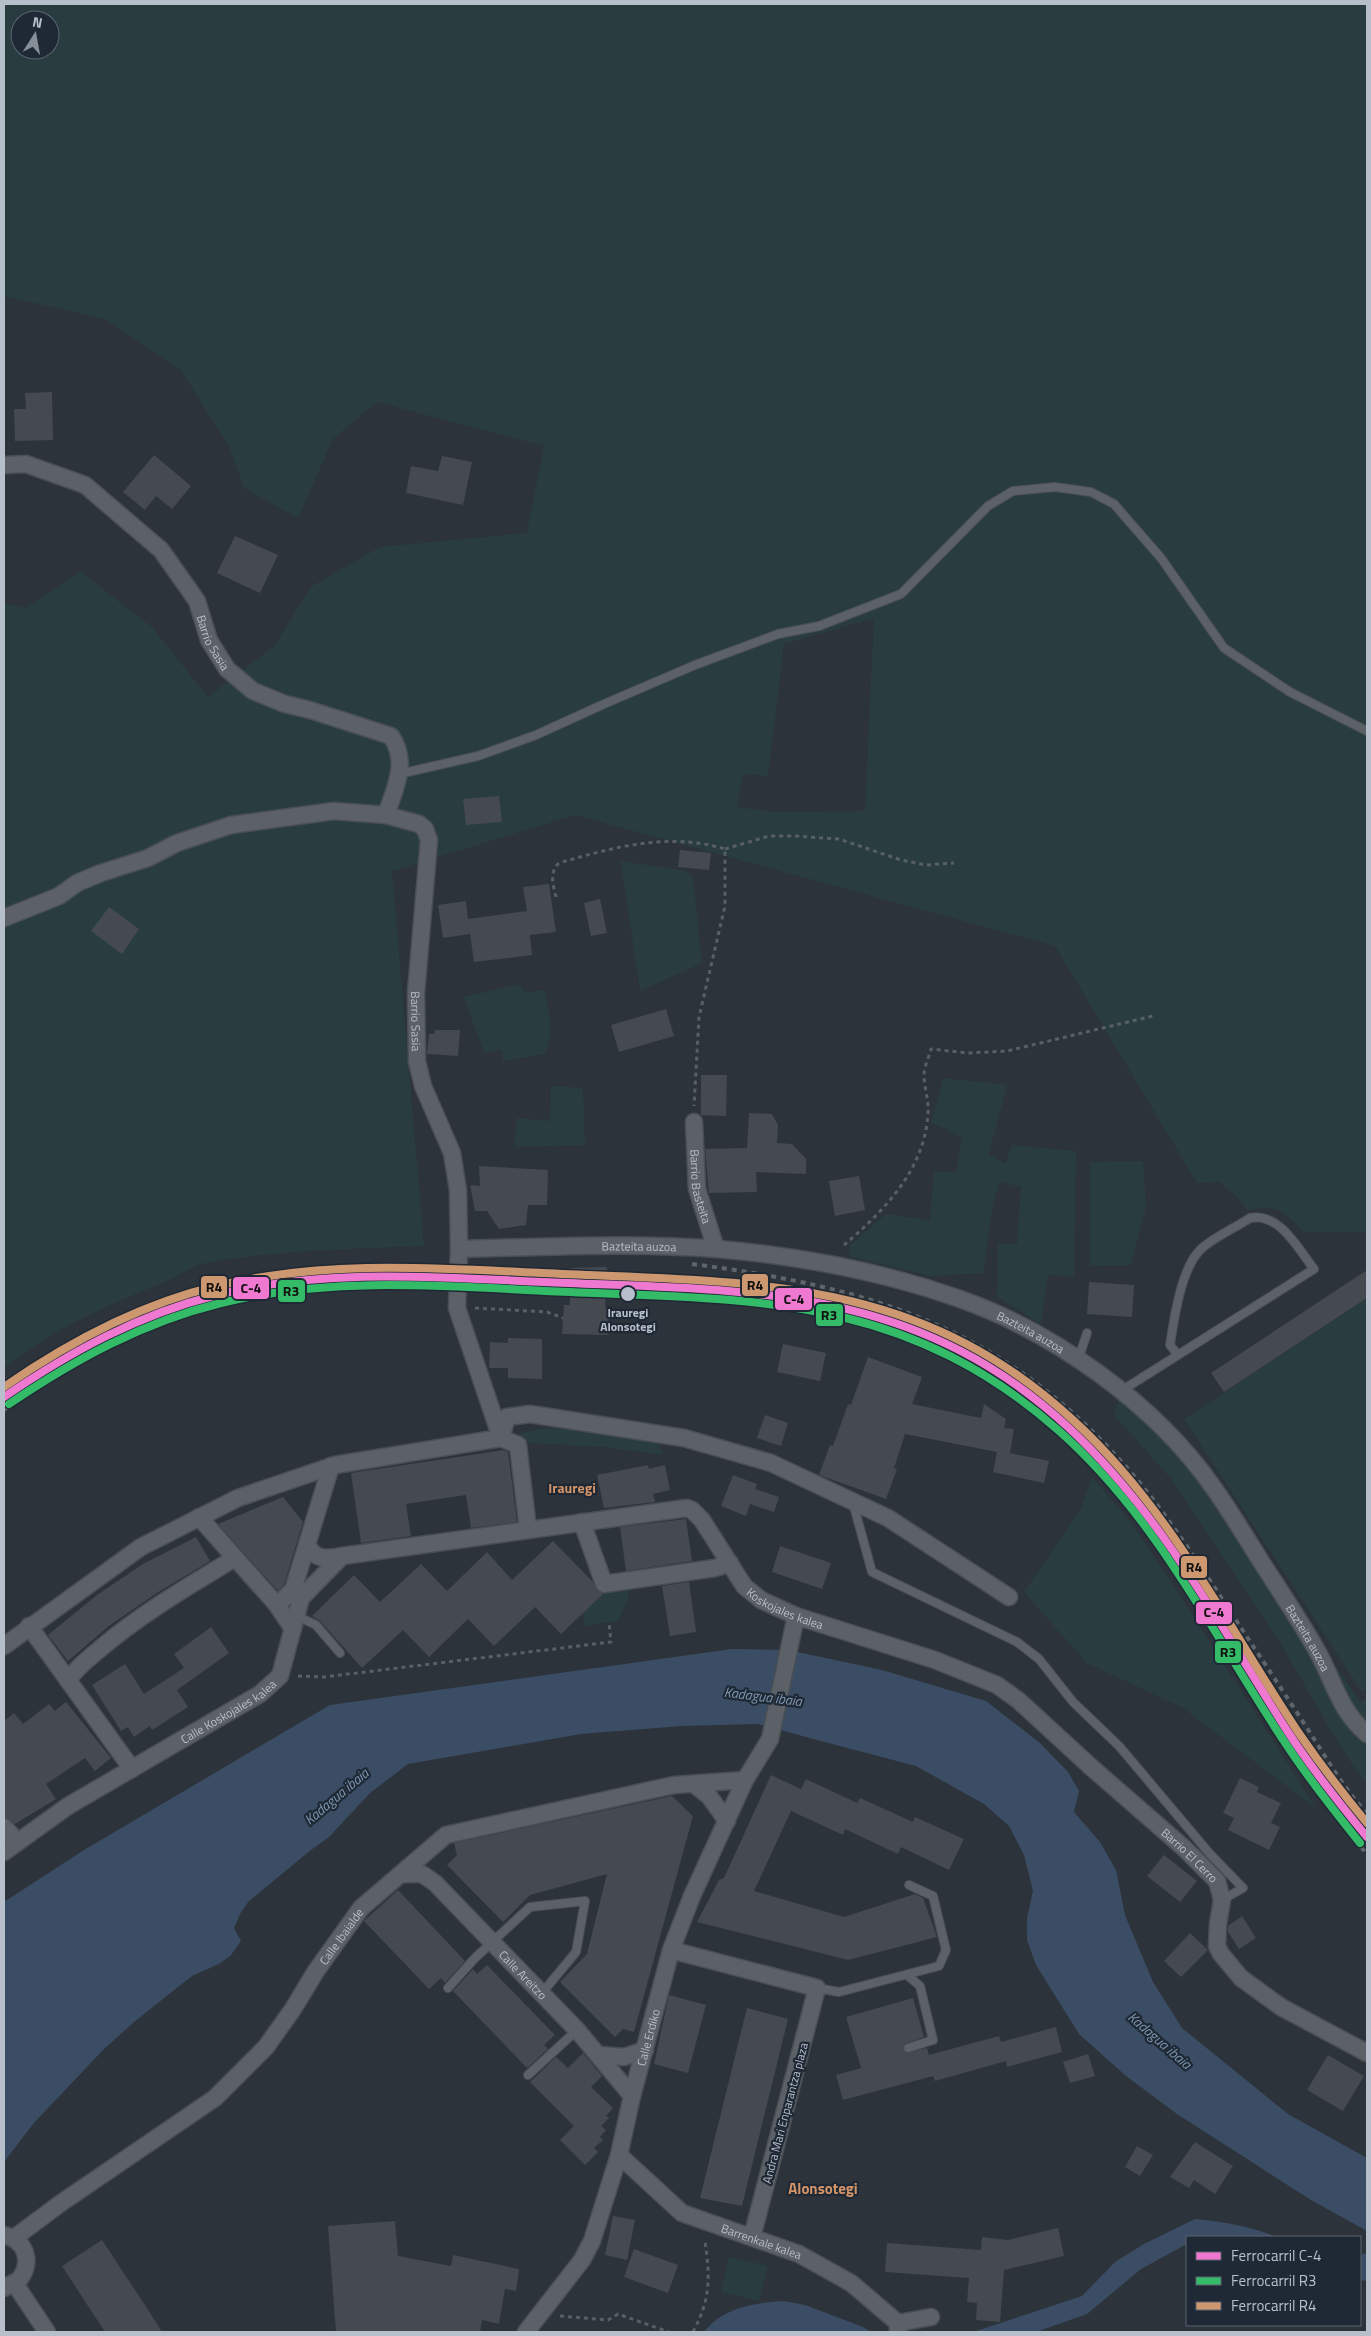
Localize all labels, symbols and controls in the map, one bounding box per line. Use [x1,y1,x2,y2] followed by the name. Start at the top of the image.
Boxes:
[10,10,60,60] north arrow
[31,11,44,33] text: N
[192,612,235,674] street label: Barrio Sasia
[406,991,426,1051] street label: Barrio Sasia
[686,1149,717,1226] street label: Barrio Basteita
[601,1236,677,1256] street label: Bazteita auzoa
[741,1273,769,1297] line badge: R4
[747,1274,763,1295] text: R4
[200,1275,228,1299] line badge: R4
[206,1276,222,1297] text: R4
[232,1276,270,1300] line badge: C-4
[241,1277,262,1298] text: C-4
[277,1279,306,1303] line badge: R3
[283,1280,299,1301] text: R3
[619,1285,637,1303] marker: Irauregi Alonsotegi
[774,1287,813,1311] line badge: C-4
[784,1288,805,1309] text: C-4
[600,1303,656,1336] place label: Irauregi Alonsotegi
[815,1303,844,1327] line badge: R3
[821,1304,837,1325] text: R3
[994,1306,1069,1358] street label: Bazteita auzoa
[548,1477,596,1498] district label: Irauregi
[1180,1555,1208,1579] line badge: R4
[1186,1556,1202,1577] text: R4
[743,1582,826,1634] street label: Koskojales kalea
[1281,1600,1335,1674] street label: Bazteita auzoa
[1195,1601,1233,1625] line badge: C-4
[1204,1601,1225,1622] text: C-4
[1214,1640,1242,1664] line badge: R3
[1220,1641,1236,1662] text: R3
[177,1674,280,1748] street label: Calle Koskojales kalea
[723,1681,804,1711] water label: Kadagua ibaia
[299,1762,374,1829] water label: Kadagua ibaia
[1157,1823,1223,1887] street label: Barrio El Cerro
[314,1904,368,1968] street label: Calle Ibaialde
[495,1945,552,2004] street label: Calle Areitzo
[1124,2006,1197,2074] water label: Kadagua ibaia
[631,2007,664,2068] street label: Calle Erdiko
[757,2040,813,2186] street label: Andra Mari Enparantza plaza
[788,2177,858,2200] district label: Alonsotegi
[719,2218,804,2264] street label: Barrenkale kalea
[1186,2236,1361,2326] legend
[1231,2244,1322,2267] text: Ferrocarril C-4
[1231,2269,1316,2292] text: Ferrocarril R3
[1231,2294,1316,2317] text: Ferrocarril R4

